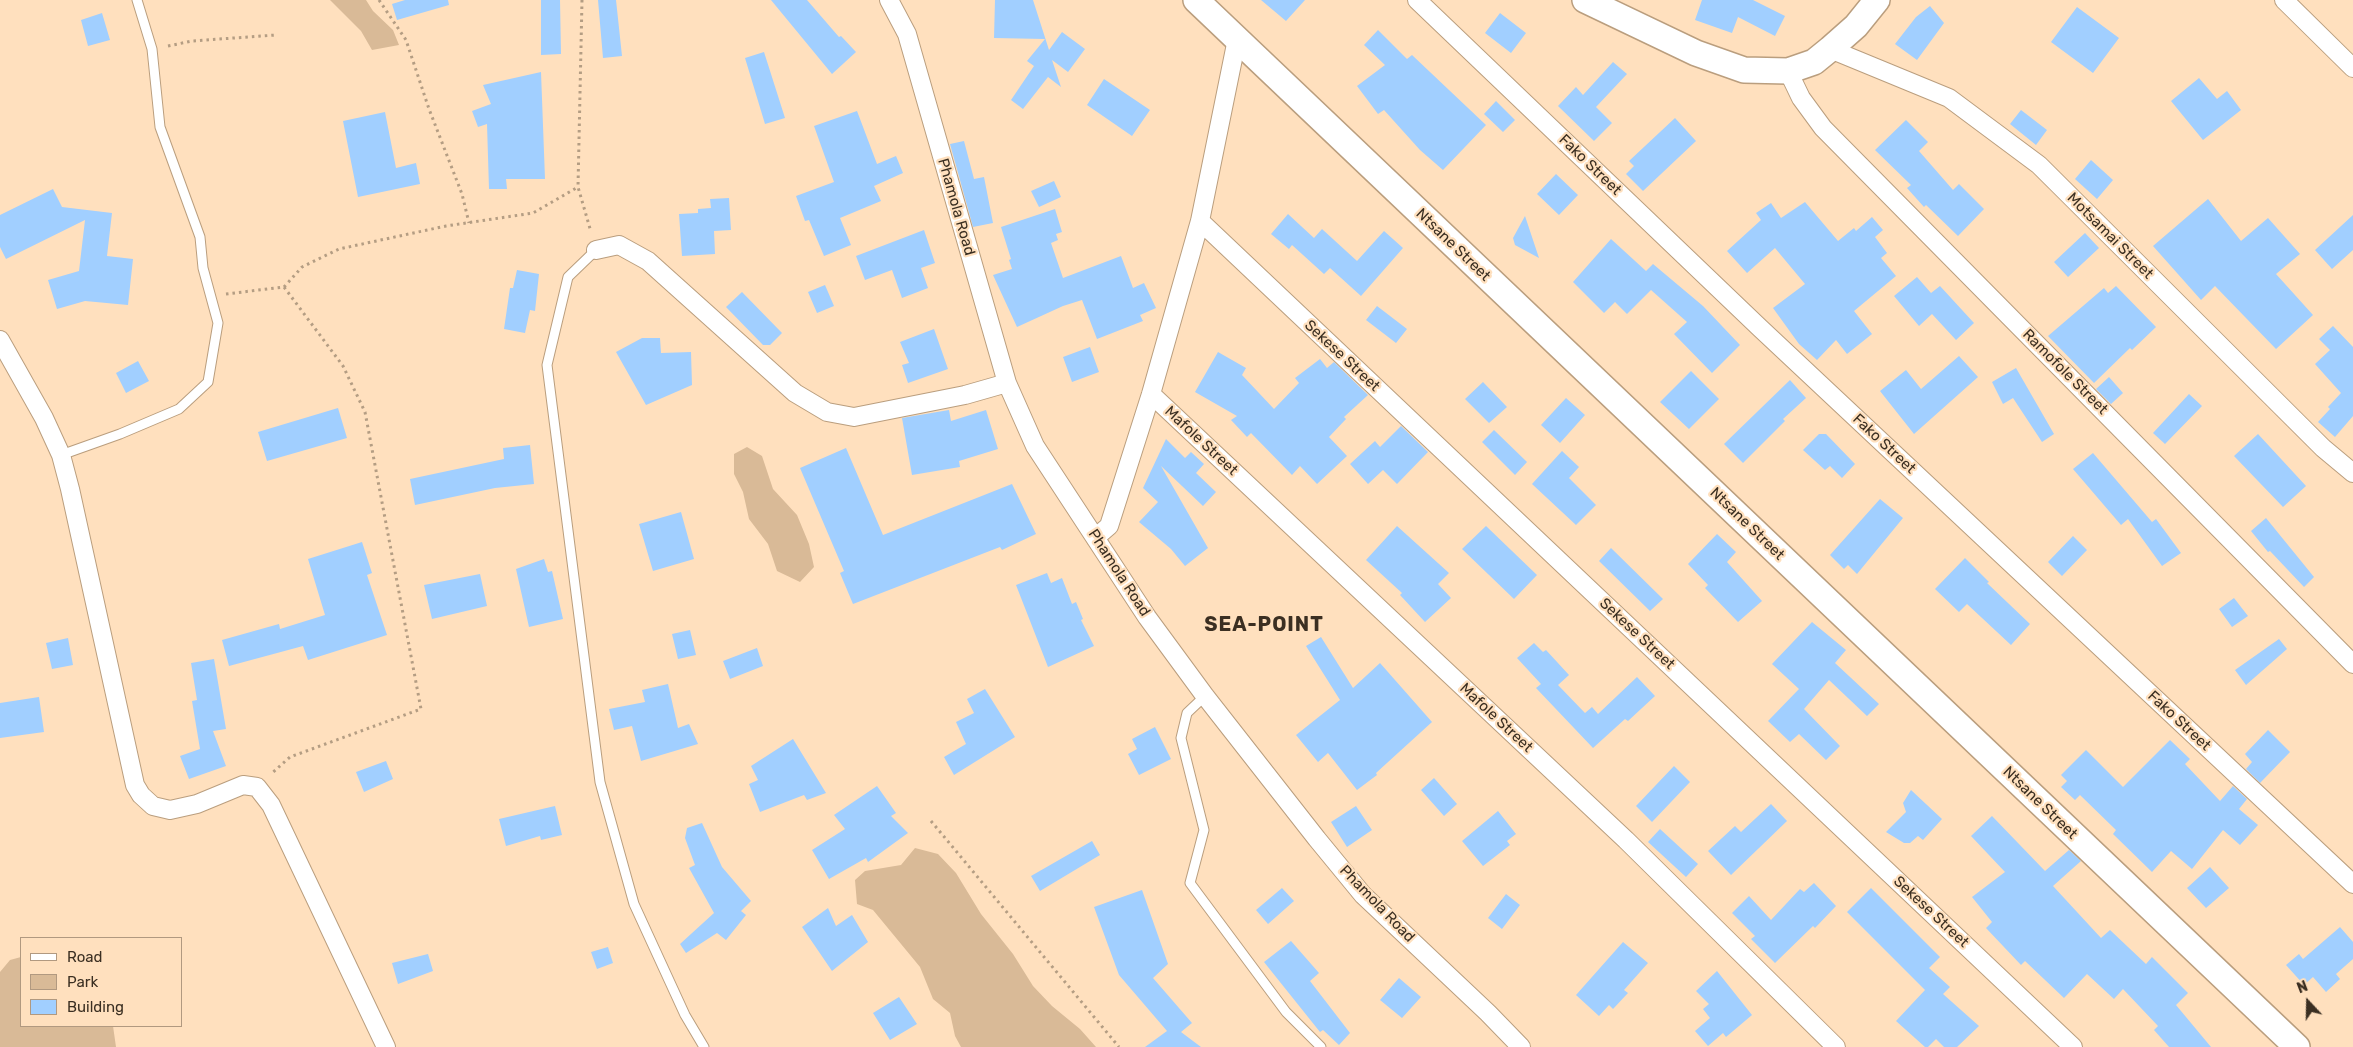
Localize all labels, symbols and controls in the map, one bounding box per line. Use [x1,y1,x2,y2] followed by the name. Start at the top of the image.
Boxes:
[1555,131,1625,199] street label: Fako Street
[934,156,978,258] street label: Phamola Road
[2063,189,2157,283] street label: Motsamai Street
[1412,205,1494,285] street label: Ntsane Street
[1301,316,1383,396] street label: Sekese Street
[2019,326,2111,418] street label: Ramofole Street
[1161,403,1241,479] street label: Mafole Street
[1849,410,1919,478] street label: Fako Street
[1706,484,1788,564] street label: Ntsane Street
[1084,526,1154,620] street label: Phamola Road
[1596,594,1678,674] street label: Sekese Street
[1203,613,1325,637] district label: SEA-POINT
[1456,680,1536,756] street label: Mafole Street
[2144,687,2214,755] street label: Fako Street
[1999,763,2081,843] street label: Ntsane Street
[1336,862,1418,946] street label: Phamola Road
[1890,872,1972,952] street label: Sekese Street
[20,937,182,1027] legend
[67,948,103,966] text: Road
[67,973,98,991] text: Park
[2283,977,2333,1027] north arrow
[2295,978,2310,997] text: N
[67,998,124,1016] text: Building

